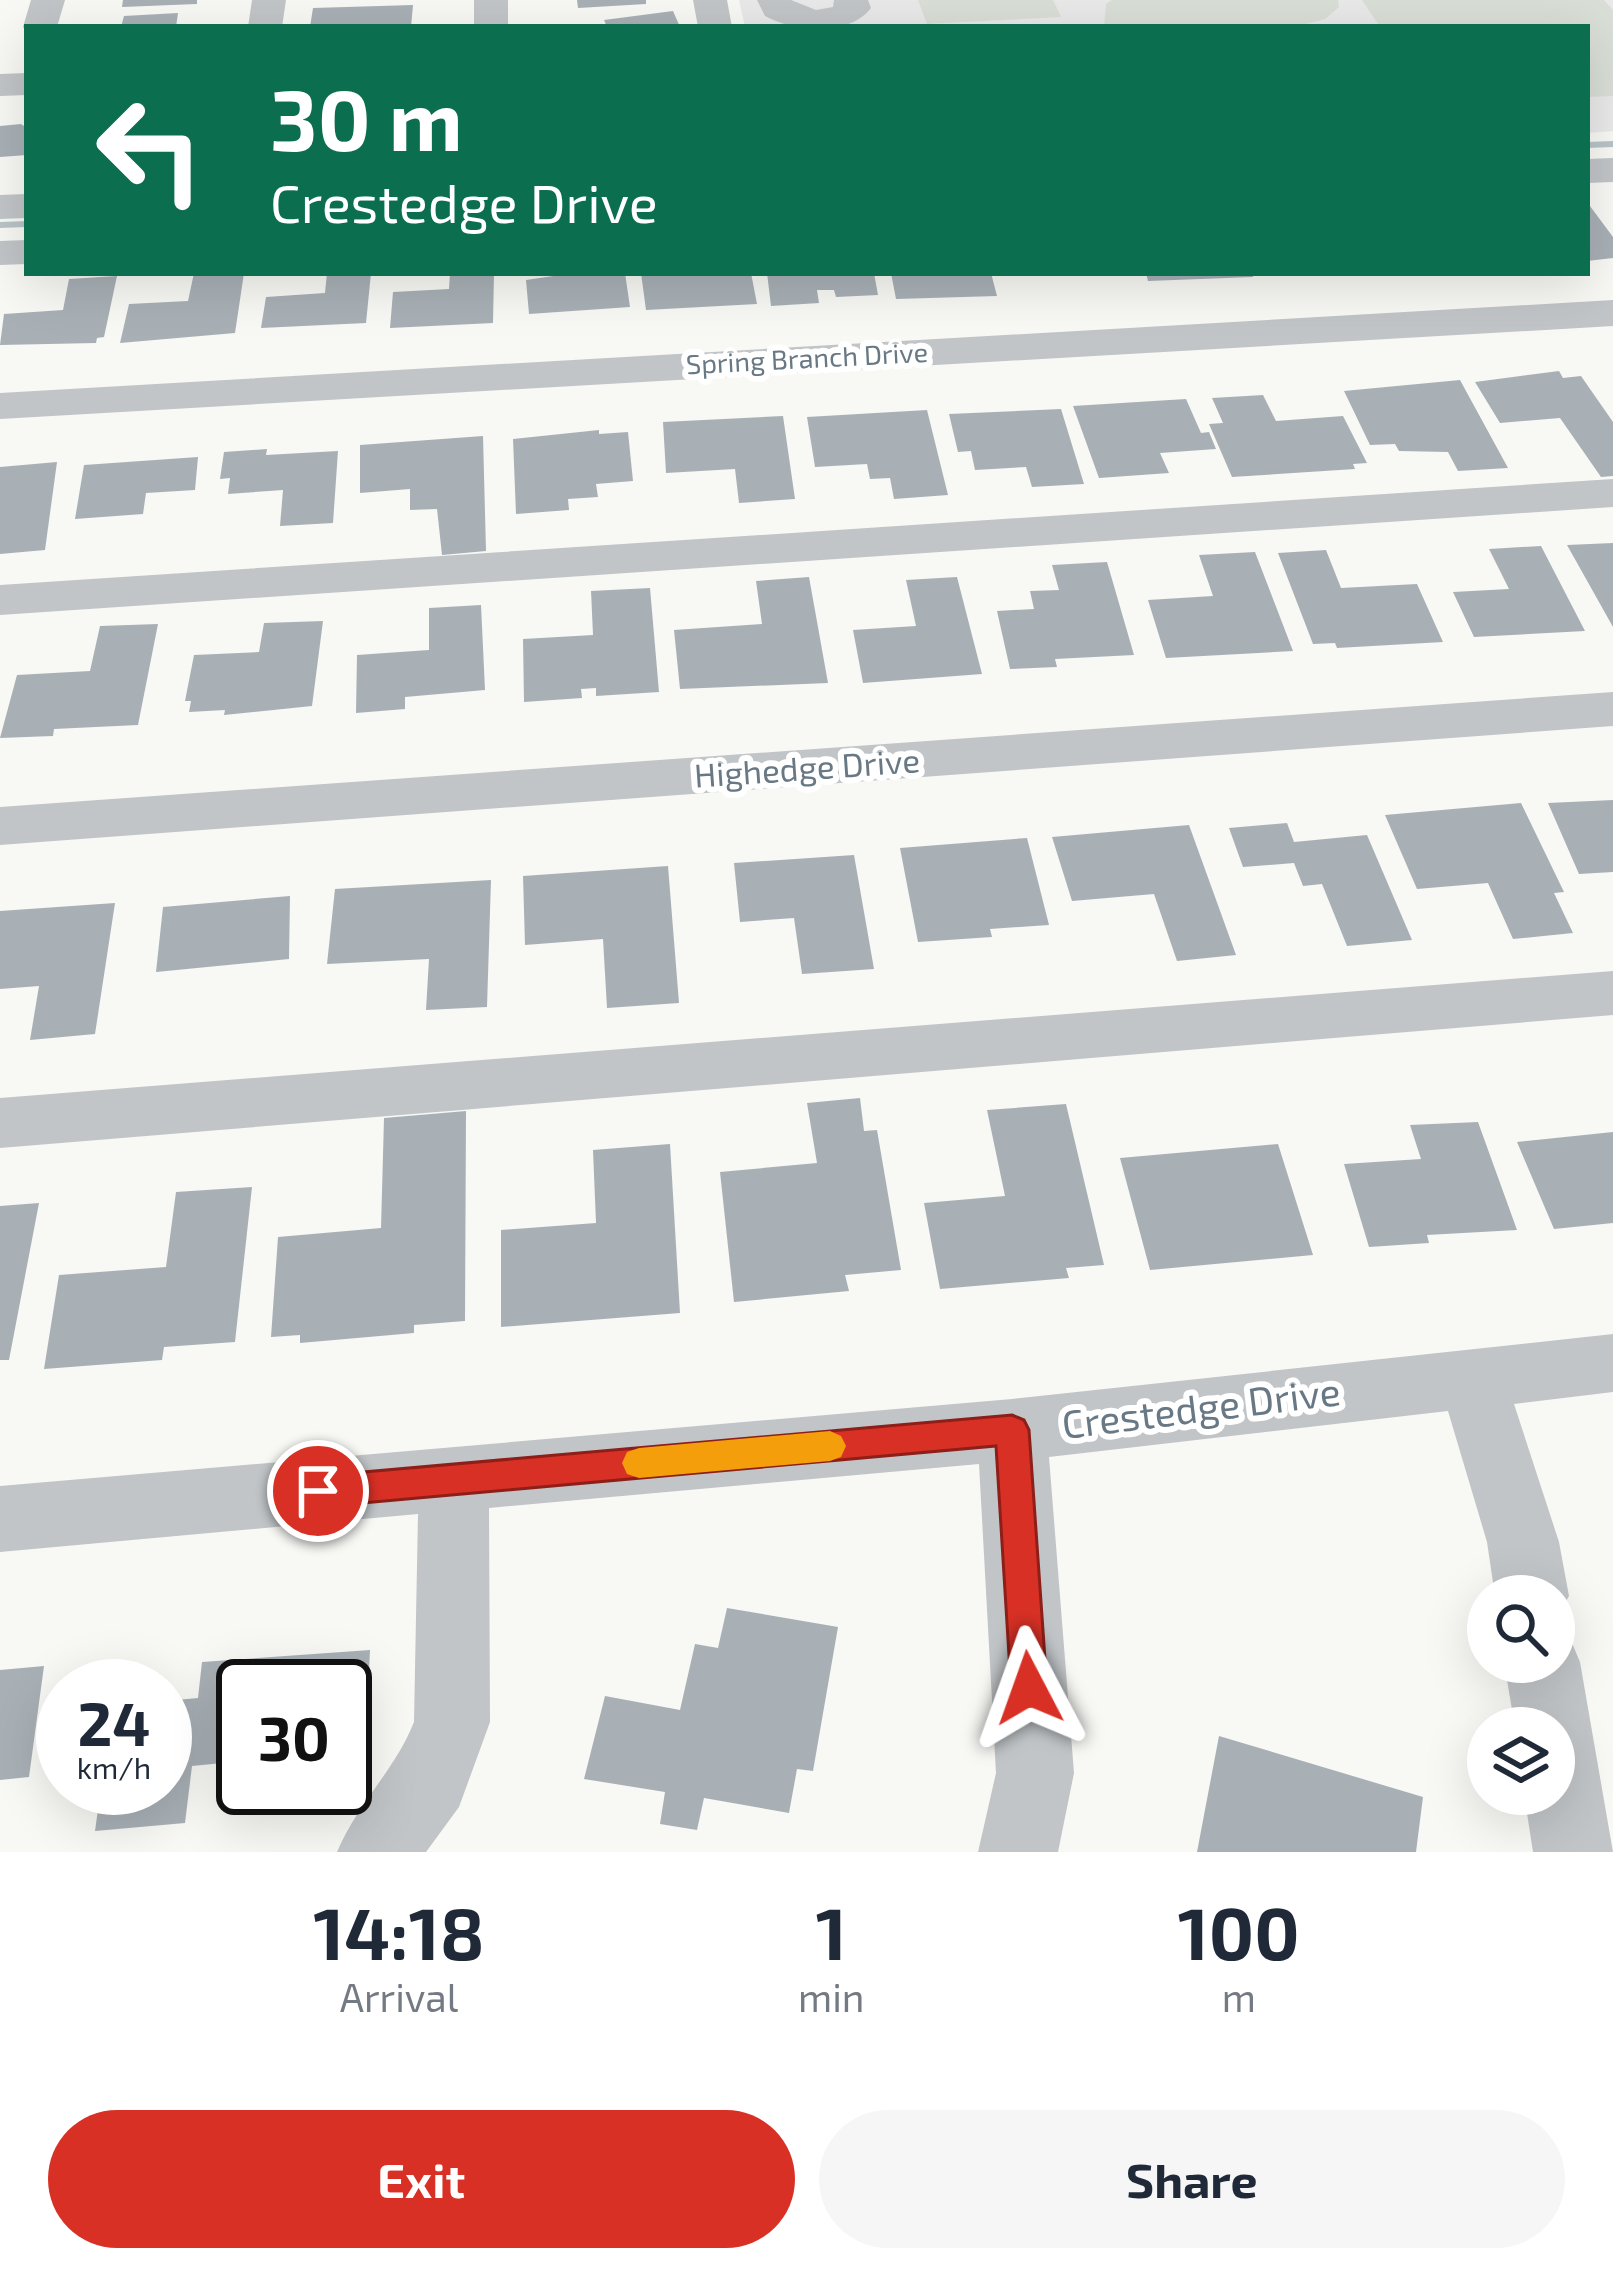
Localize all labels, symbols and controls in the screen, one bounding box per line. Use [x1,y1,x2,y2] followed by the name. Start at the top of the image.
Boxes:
[270,67,463,168] text: 30 m
[72,72,228,228] icon: left
[270,169,658,234] text: Crestedge Drive
[685,335,929,380] street label: Spring Branch Drive
[693,739,921,795] street label: Highedge Drive
[1059,1366,1343,1447] street label: Crestedge Drive
[267,1440,369,1542] pin
[285,1458,351,1524] icon: arrive
[1467,1575,1575,1815] map controls
[1467,1575,1575,1683] button: search
[966,1625,1092,1751] position arrow
[216,1659,372,1815] speed limit sign: 30
[77,1686,151,1758] text: 24
[1467,1707,1575,1815] button: layers
[77,1749,151,1785] text: km/h
[313,1888,485,1974] text: 14:18
[816,1888,847,1974] text: 1
[1178,1888,1300,1974] text: 100
[340,1973,458,2020] text: Arrival
[798,1973,864,2020] text: min
[1222,1973,1256,2020] text: m
[48,2110,795,2248] button: Exit
[819,2110,1565,2248] button: Share

